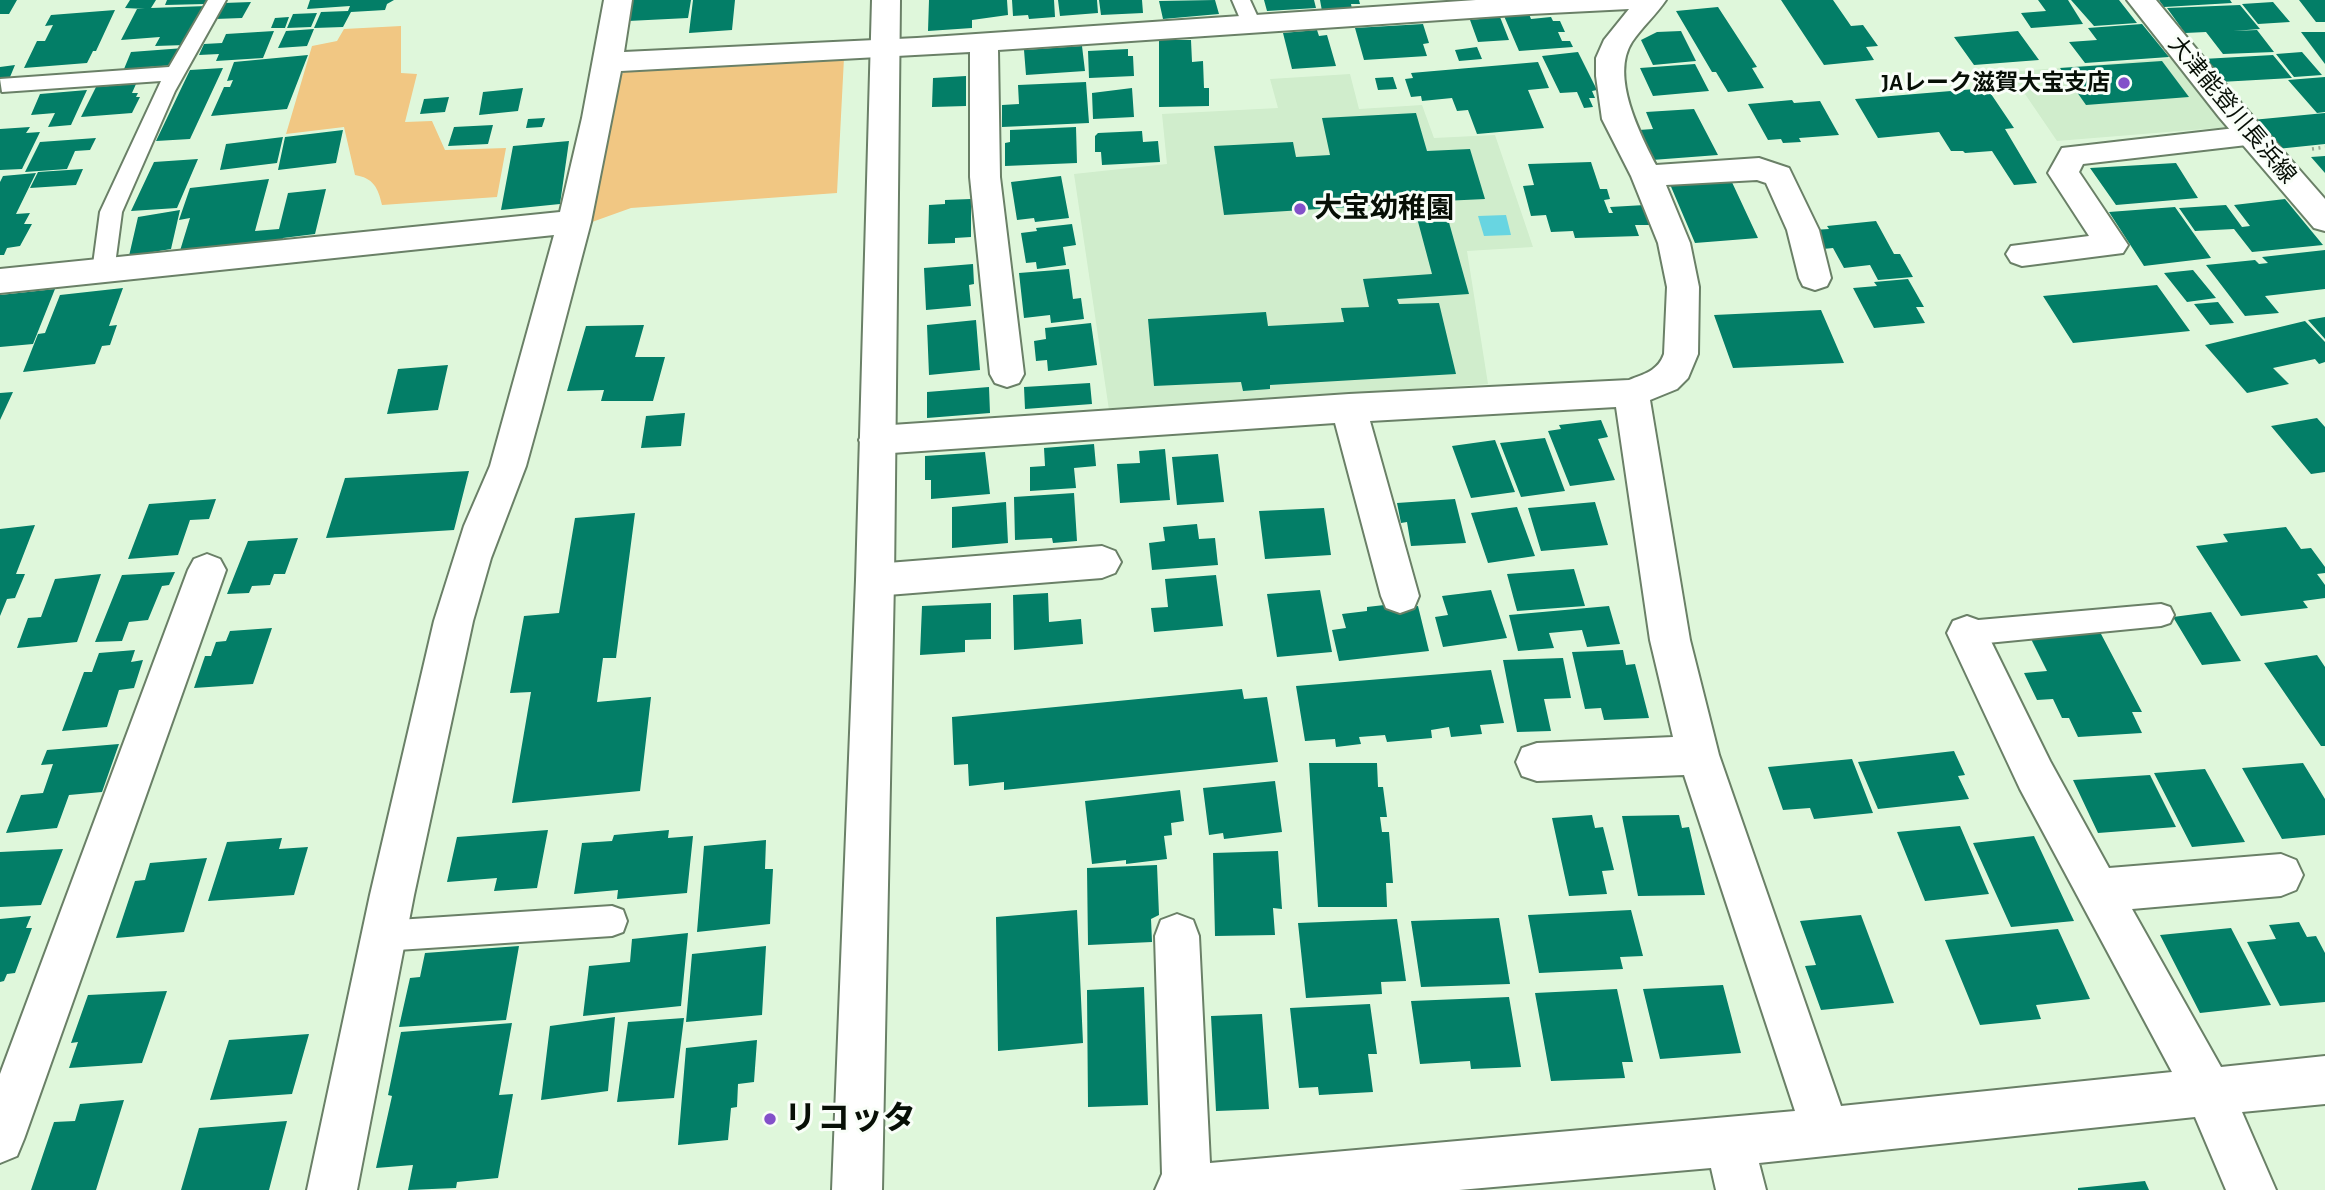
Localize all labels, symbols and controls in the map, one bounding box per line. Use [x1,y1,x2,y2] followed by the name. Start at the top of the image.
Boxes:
[2162,31,2302,189] street label: 大津能登川長浜線
[1881,69,2110,97] place label: JAレーク滋賀大宝支店
[2116,75,2132,91] marker: JAレーク滋賀大宝支店
[1314,192,1454,226] place label: 大宝幼稚園
[1292,201,1308,217] marker: 大宝幼稚園
[784,1099,916,1139] place label: リコッタ
[762,1111,778,1127] marker: リコッタ

